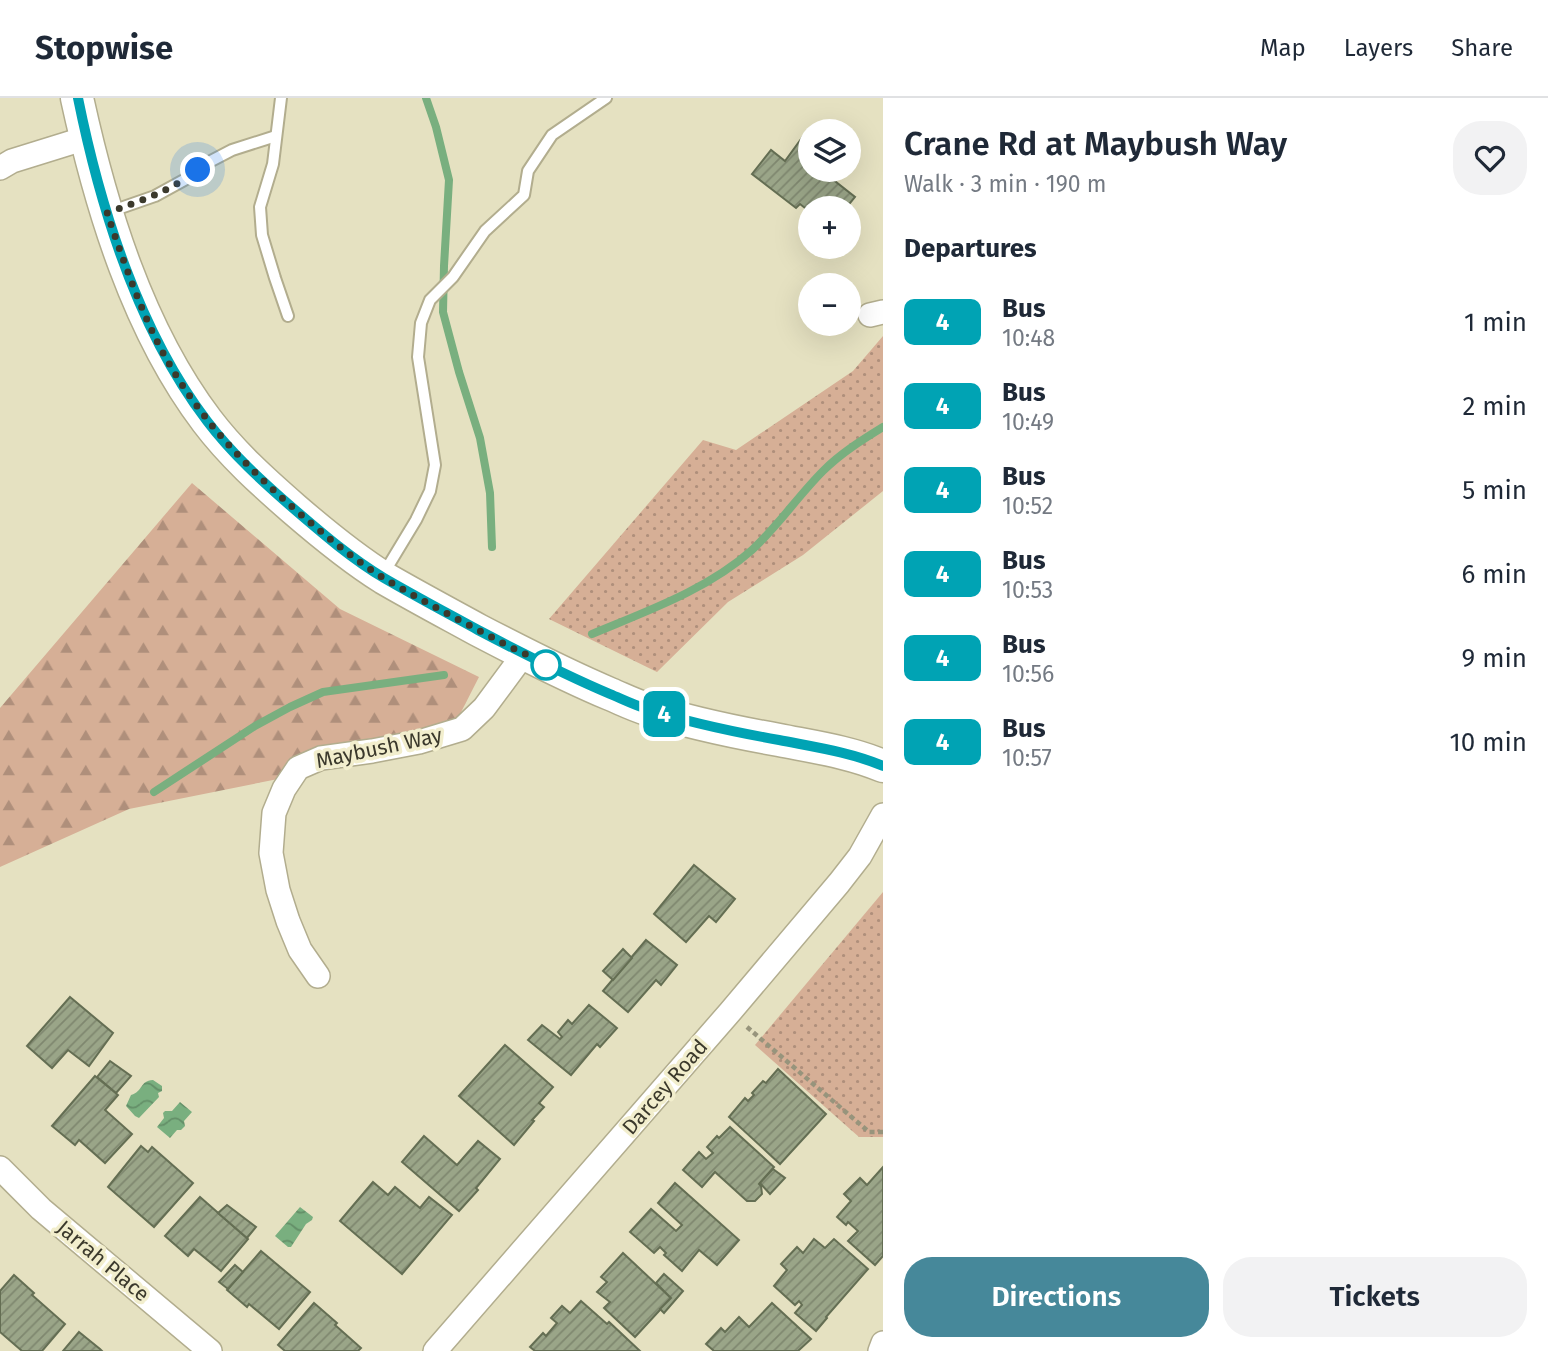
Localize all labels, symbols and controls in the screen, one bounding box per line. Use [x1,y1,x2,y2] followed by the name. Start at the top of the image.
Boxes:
[35,28,173,68] text: Stopwise
[1260,34,1306,62] text: Map
[1344,34,1413,62] text: Layers
[1451,34,1513,62] text: Share
[798,119,861,336] map controls
[798,119,861,182] button: layers
[1453,121,1527,195] button: heart
[904,124,1287,164] text: Crane Rd at Maybush Way
[180,152,215,187] your location
[904,170,1106,198] text: Walk · 3 min · 190 m
[798,196,861,259] button: +
[904,233,1037,264] text: Departures
[798,273,861,336] button: −
[1002,293,1045,324] text: Bus
[1464,307,1527,338] text: 1 min
[936,308,949,336] text: 4
[1002,324,1055,352] text: 10:48
[1002,377,1045,408] text: Bus
[1462,391,1527,422] text: 2 min
[936,392,949,420] text: 4
[1002,408,1054,436] text: 10:49
[1002,461,1045,492] text: Bus
[1462,475,1527,506] text: 5 min
[936,476,949,504] text: 4
[1002,492,1053,520] text: 10:52
[1002,545,1045,576] text: Bus
[1461,559,1527,590] text: 6 min
[936,560,949,588] text: 4
[1002,576,1053,604] text: 10:53
[1002,629,1045,660] text: Bus
[1462,643,1527,674] text: 9 min
[936,644,949,672] text: 4
[531,650,561,680] unlabelled marker
[1002,660,1054,688] text: 10:56
[641,691,687,737] line badge: 4
[657,700,671,728] text: 4
[1002,713,1045,744] text: Bus
[314,722,445,774] street label: Maybush Way
[1449,727,1527,758] text: 10 min
[936,728,949,756] text: 4
[1002,744,1052,772] text: 10:57
[617,1034,713,1140] street label: Darcey Road
[51,1215,155,1307] street label: Jarrah Place
[904,1257,1209,1337] button: Directions
[1223,1257,1527,1337] button: Tickets

